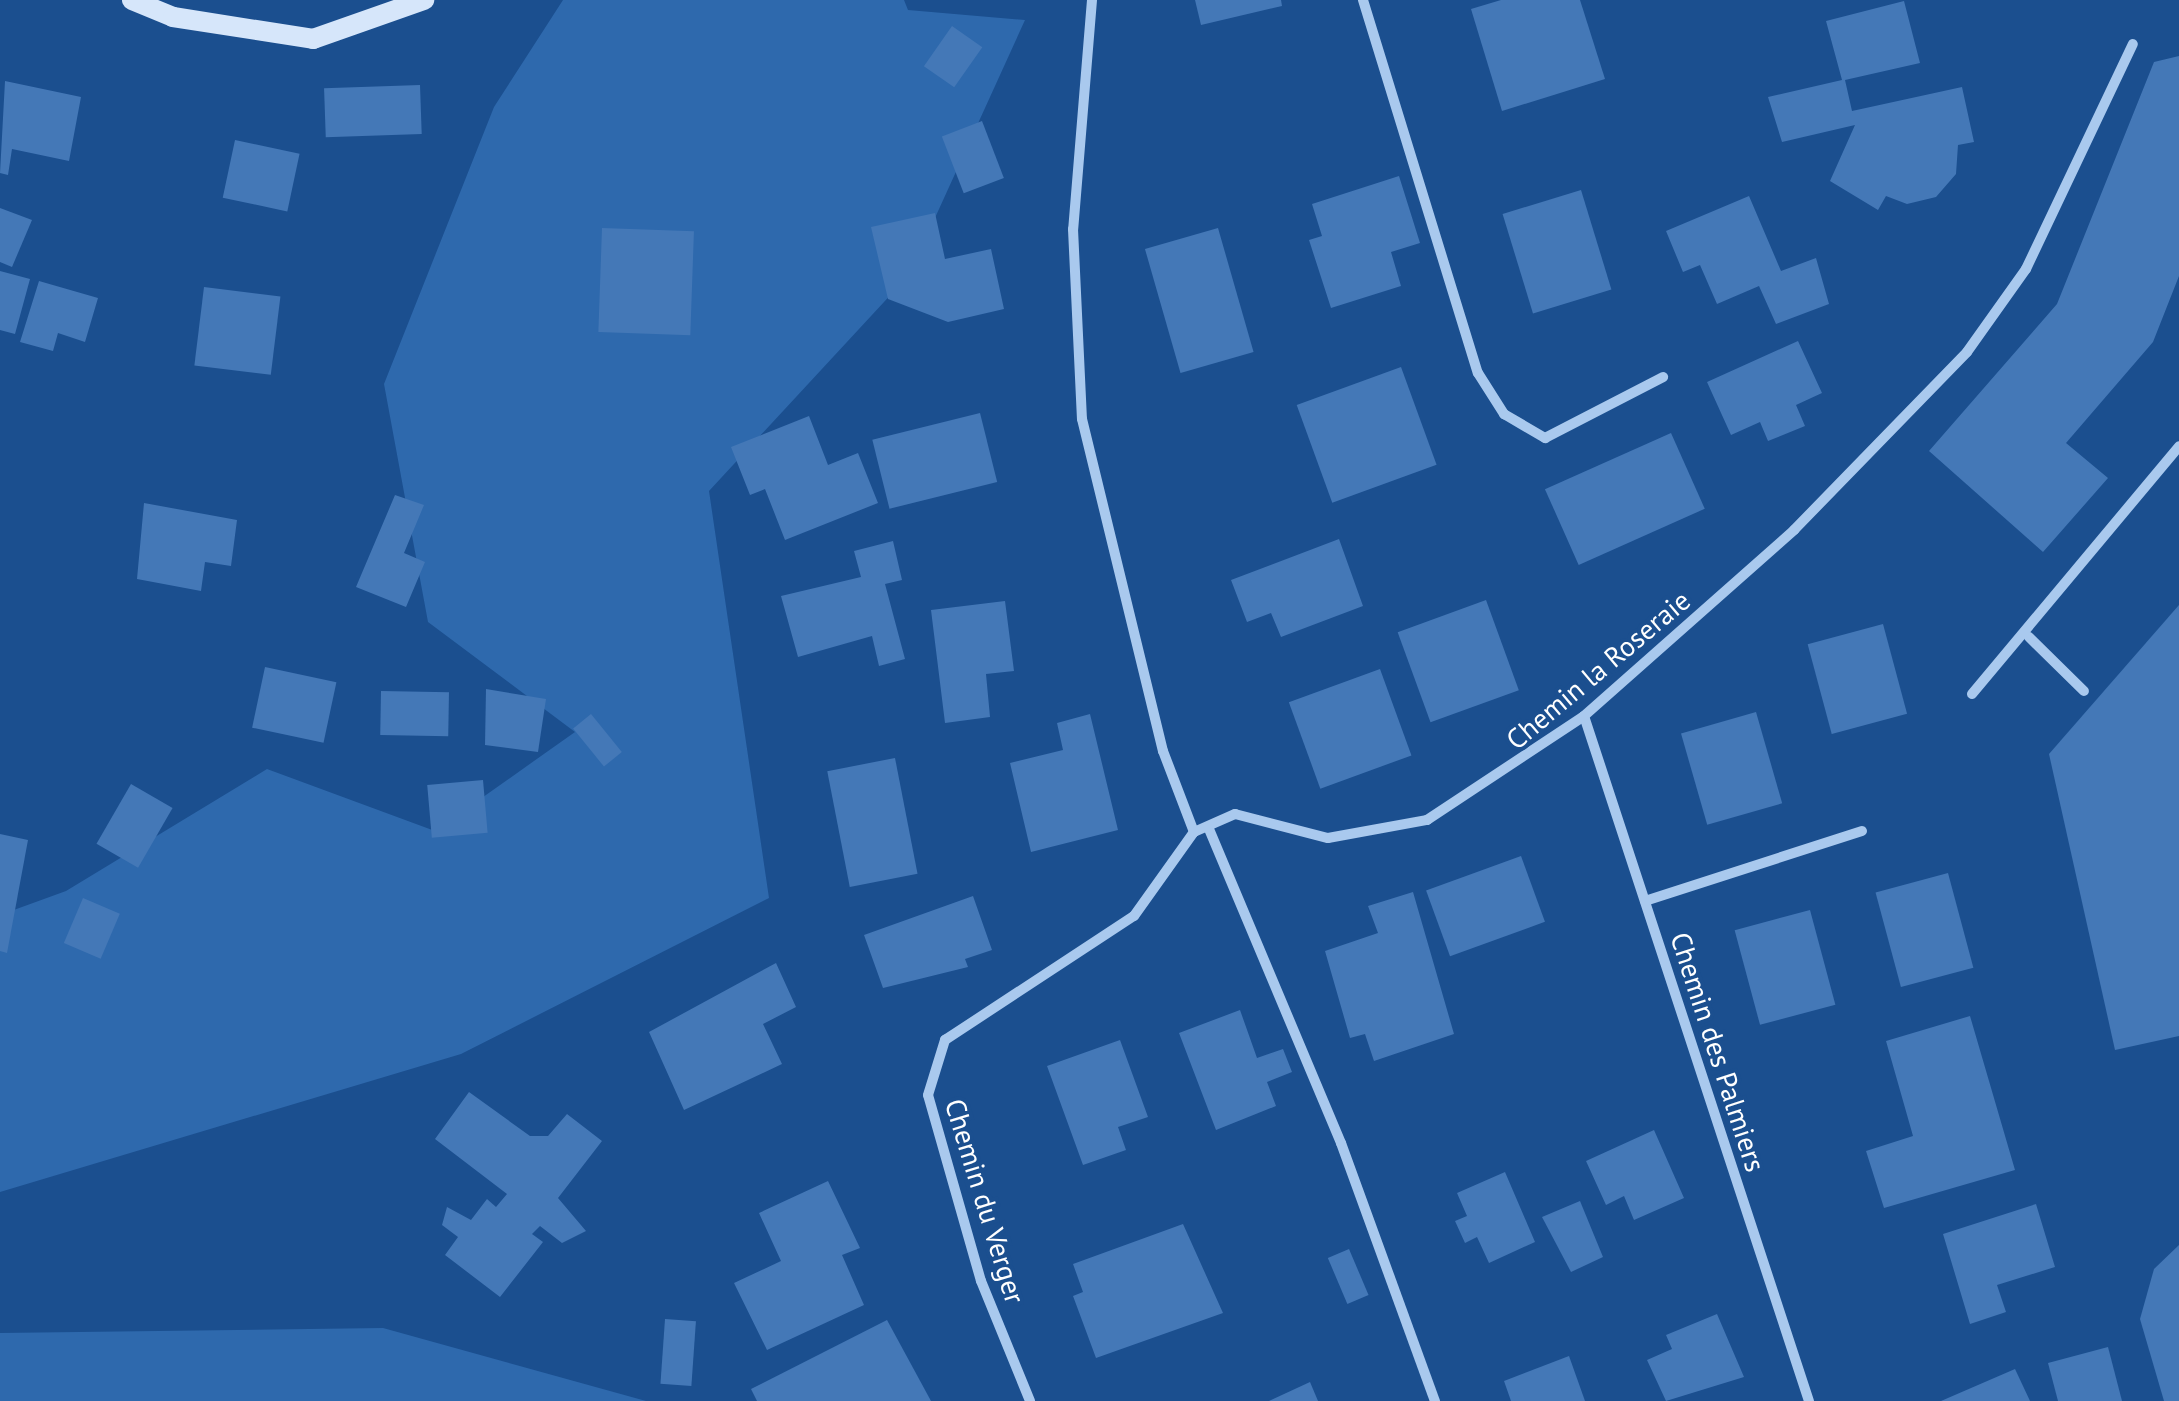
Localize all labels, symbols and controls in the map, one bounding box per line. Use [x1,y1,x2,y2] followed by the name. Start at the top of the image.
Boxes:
[1499,583,1697,757] street label: Chemin la Roseraie
[1663,928,1773,1176] street label: Chemin des Palmiers
[938,1094,1032,1308] street label: Chemin du Verger

